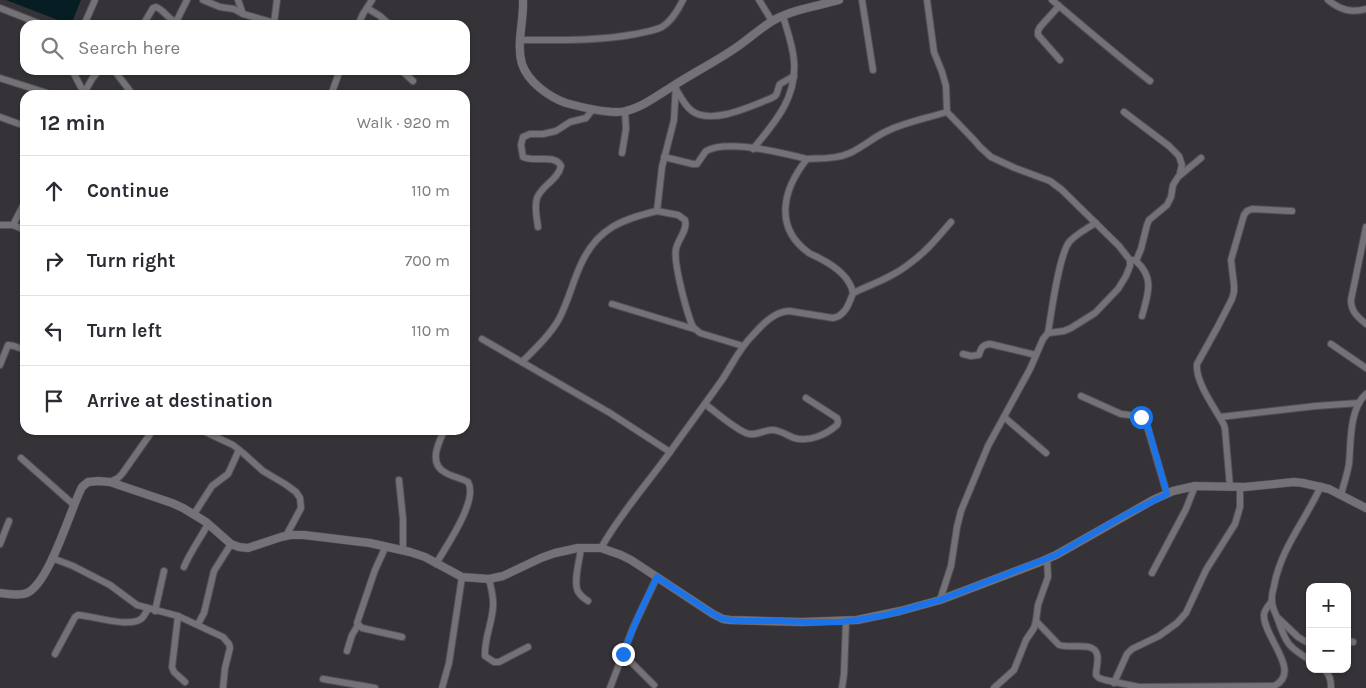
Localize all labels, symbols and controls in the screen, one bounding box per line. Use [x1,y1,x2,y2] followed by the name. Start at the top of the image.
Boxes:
[20,20,470,75] search box
[38,34,66,62] icon: search
[78,37,180,59] text: Search here
[40,111,105,135] text: 12 min
[357,113,450,132] text: Walk · 920 m
[40,177,68,205] icon: ahead
[87,180,169,202] text: Continue
[411,181,450,200] text: 110 m
[40,247,68,275] icon: right
[87,250,176,272] text: Turn right
[405,251,450,270] text: 700 m
[40,317,68,345] icon: left
[87,320,162,342] text: Turn left
[411,321,450,340] text: 110 m
[40,387,68,415] icon: arrive
[87,390,273,412] text: Arrive at destination
[1130,406,1153,429] route start
[1306,583,1351,673] map controls
[1306,583,1351,628] button: +
[1306,628,1351,673] button: −
[612,643,635,666] route end

